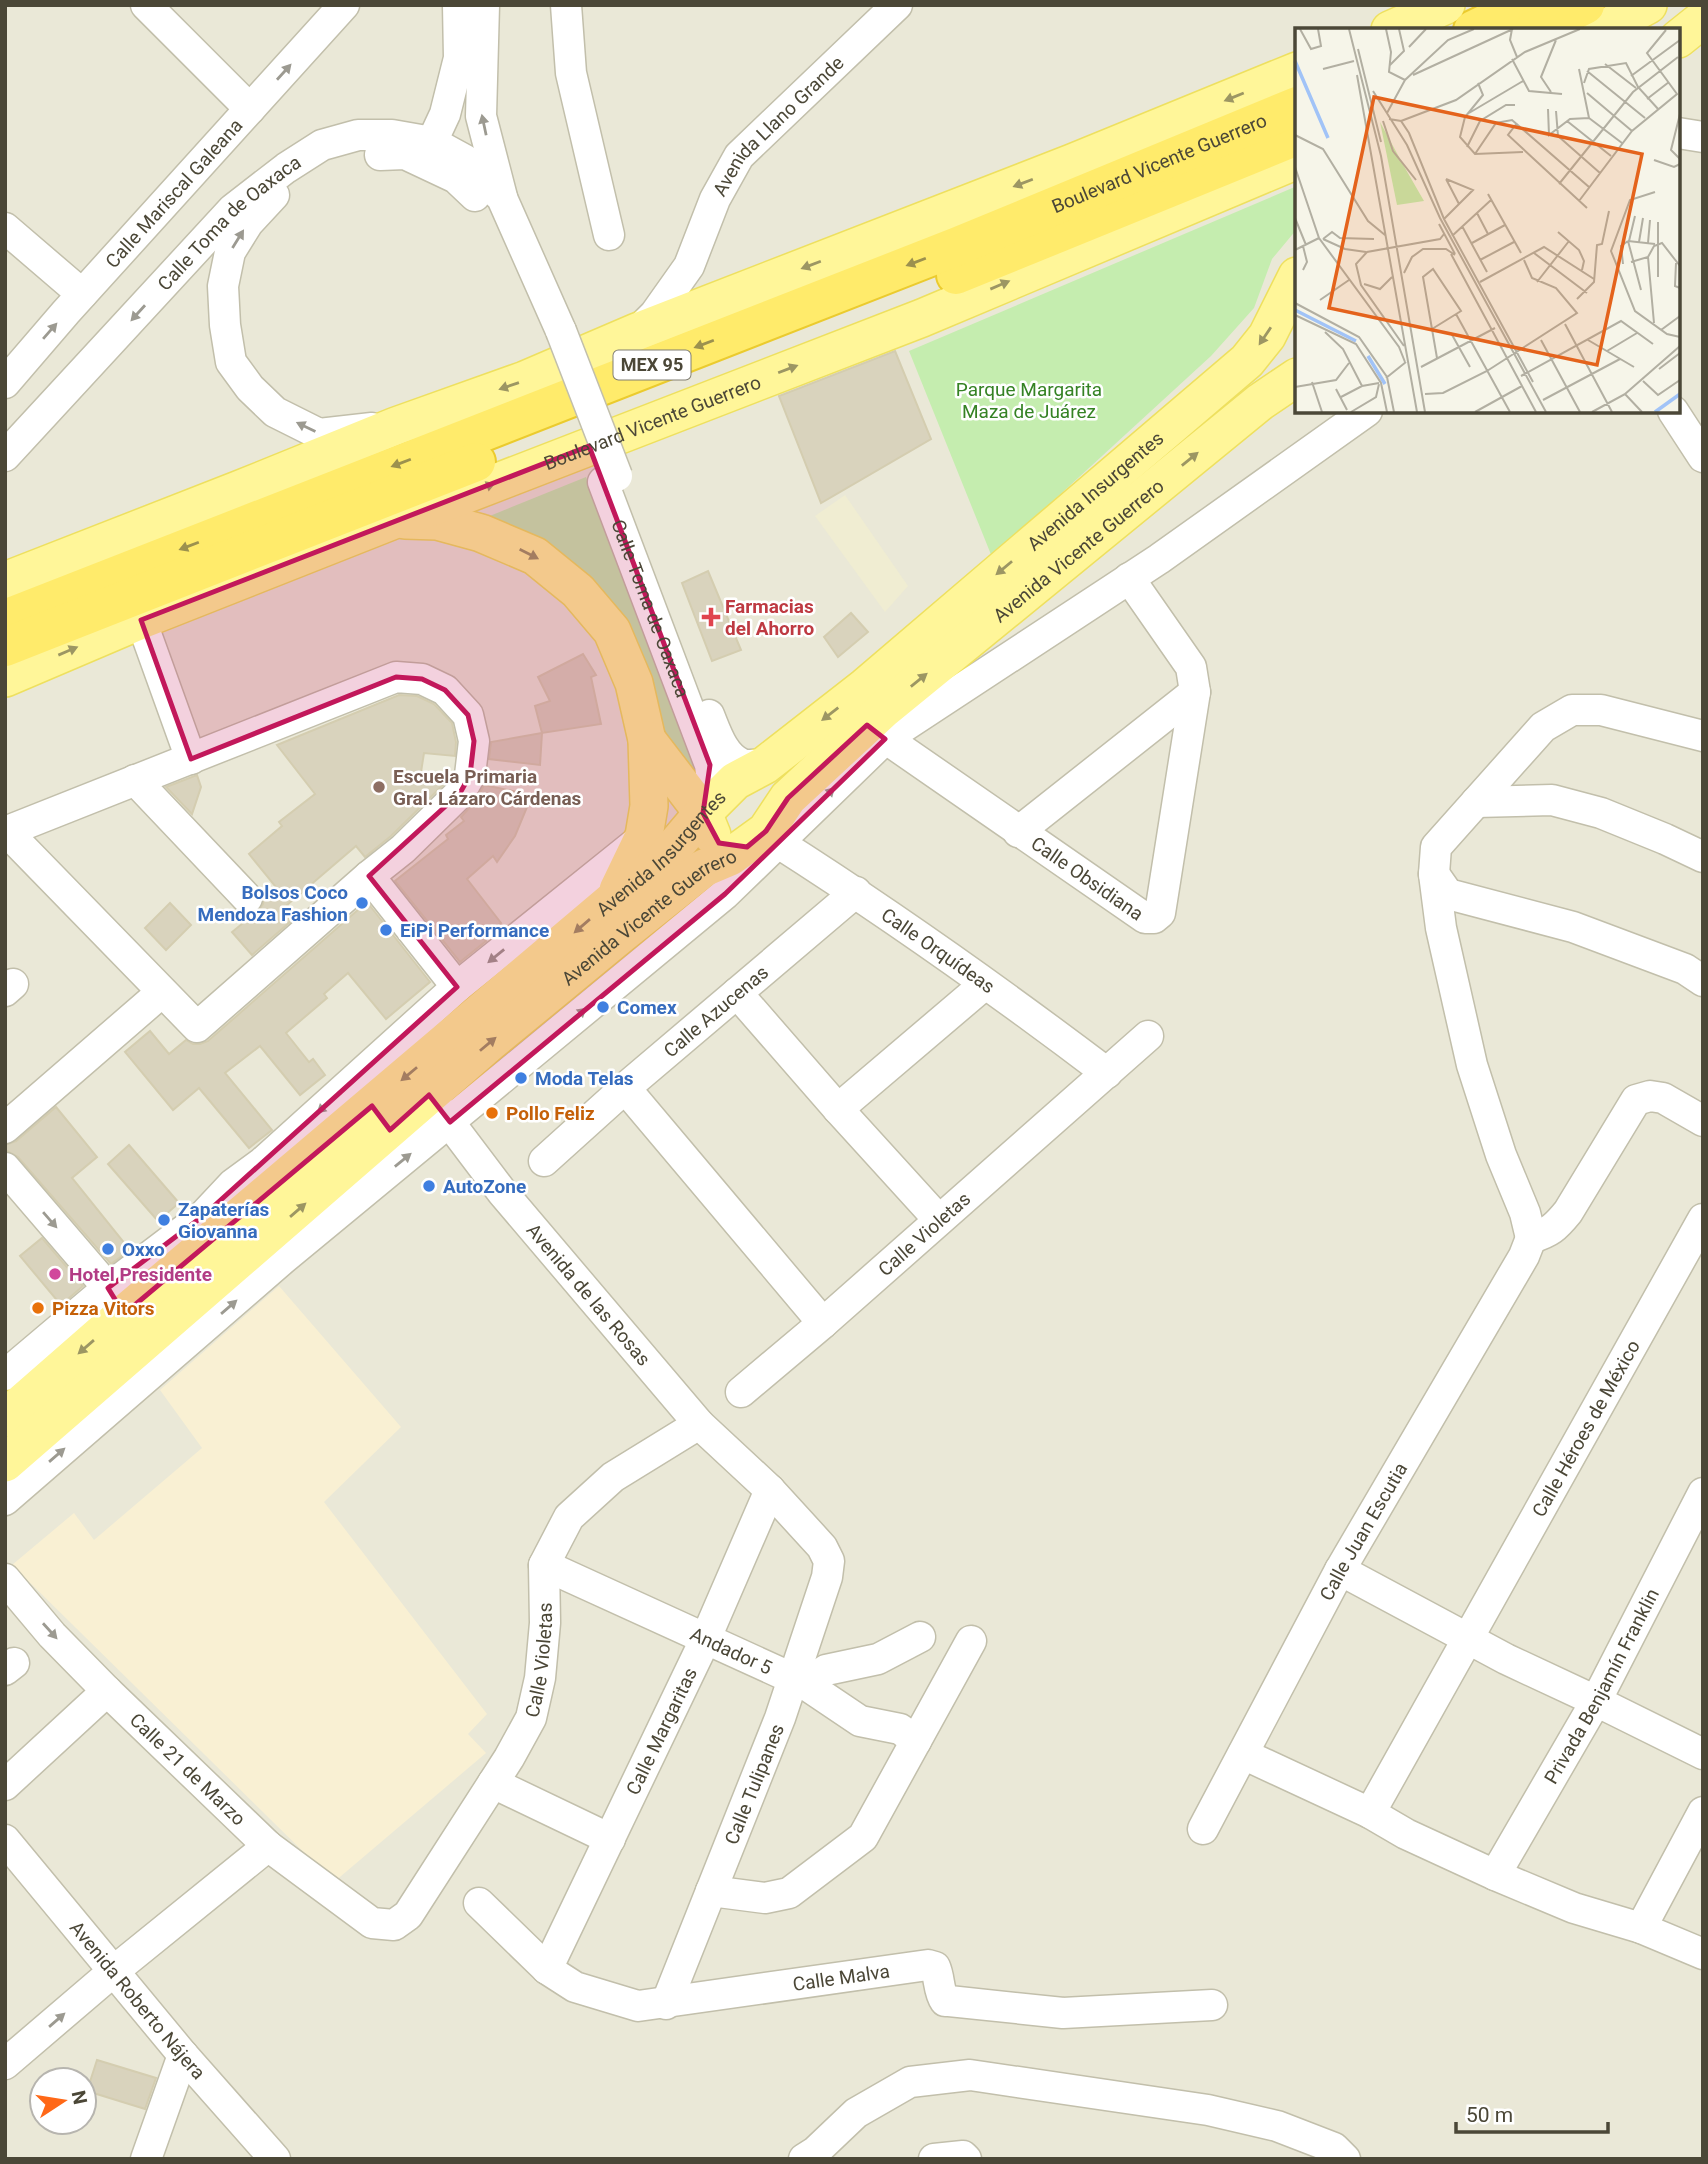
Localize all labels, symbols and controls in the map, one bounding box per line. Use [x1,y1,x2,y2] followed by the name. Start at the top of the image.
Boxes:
[1295,28,1680,413] inset map
[708,51,849,200] street label: Avenida Llano Grande
[276,63,291,80] one-way arrow
[1223,92,1244,103] one-way arrow
[1048,109,1270,218] street label: Boulevard Vicente Guerrero
[101,114,247,273] street label: Calle Mariscal Galeana
[478,114,489,136] one-way arrow
[153,151,305,295] street label: Calle Toma de Oaxaca
[1012,177,1033,188] one-way arrow
[231,230,244,249] one-way arrow
[906,257,927,268] one-way arrow
[800,260,821,271] one-way arrow
[989,280,1010,291] one-way arrow
[131,304,147,321] one-way arrow
[42,323,57,340] one-way arrow
[1259,326,1272,346] one-way arrow
[693,339,714,350] one-way arrow
[614,351,690,380] road number: MEX 95
[778,364,799,375] one-way arrow
[541,370,764,475] street label: Boulevard Vicente Guerrero
[956,378,1102,423] park label: Parque Margarita Maza de Juárez
[498,381,519,392] one-way arrow
[296,422,316,433] one-way arrow
[1023,427,1168,556] street label: Avenida Insurgentes
[1182,452,1199,467] one-way arrow
[390,457,411,468] one-way arrow
[989,474,1169,627] street label: Avenida Vicente Guerrero
[474,481,495,492] one-way arrow
[606,516,694,701] street label: Calle Toma de Oaxaca
[179,541,200,552] one-way arrow
[519,549,539,560] one-way arrow
[996,560,1013,575] one-way arrow
[725,595,814,640] place label: Farmacias del Ahorro
[703,609,719,625] marker: Farmacias del Ahorro
[58,646,79,657] one-way arrow
[911,673,928,688] one-way arrow
[821,706,838,721] one-way arrow
[393,765,582,810] place label: Escuela Primaria Gral. Lázaro Cárdenas
[371,779,387,795] marker: Escuela Primaria Gral. Lázaro Cárdenas
[592,786,731,921] street label: Avenida Insurgentes
[818,787,835,803] one-way arrow
[1027,832,1148,925] street label: Calle Obsidiana
[557,845,742,990] street label: Avenida Vicente Guerrero
[198,881,348,926] place label: Bolsos Coco Mendoza Fashion
[354,895,370,911] marker: Bolsos Coco Mendoza Fashion
[877,903,999,998] street label: Calle Orquídeas
[573,918,591,934] one-way arrow
[400,919,549,942] place label: EiPi Performance
[378,922,394,938] marker: EiPi Performance
[488,948,505,963] one-way arrow
[659,961,773,1062] street label: Calle Azucenas
[617,996,677,1019] place label: Comex
[595,999,611,1015] marker: Comex
[570,1008,587,1023] one-way arrow
[479,1036,497,1052] one-way arrow
[401,1066,418,1081] one-way arrow
[535,1067,634,1090] place label: Moda Telas
[513,1070,529,1086] marker: Moda Telas
[316,1098,334,1114] one-way arrow
[506,1102,595,1125] place label: Pollo Feliz
[484,1105,500,1121] marker: Pollo Feliz
[394,1153,412,1168] one-way arrow
[443,1175,526,1198] place label: AutoZone
[421,1178,437,1194] marker: AutoZone
[874,1187,975,1281] street label: Calle Violetas
[178,1198,270,1243] place label: Zapaterías Giovanna
[289,1202,307,1218] one-way arrow
[42,1211,58,1229] one-way arrow
[156,1212,172,1228] marker: Zapaterías Giovanna
[522,1219,655,1370] street label: Avenida de las Rosas
[122,1238,165,1261] place label: Oxxo
[100,1241,116,1257] marker: Oxxo
[69,1263,212,1286] place label: Hotel Presidente
[47,1266,63,1282] marker: Hotel Presidente
[52,1297,155,1320] place label: Pizza Vitors
[220,1299,237,1315] one-way arrow
[30,1300,46,1316] marker: Pizza Vitors
[1527,1336,1645,1521] street label: Calle Héroes de México
[77,1339,95,1355] one-way arrow
[48,1447,66,1463] one-way arrow
[1315,1459,1412,1605] street label: Calle Juan Escutia
[1540,1585,1664,1788] street label: Privada Benjamín Franklin
[521,1602,557,1719] street label: Calle Violetas
[687,1622,776,1680] street label: Andador 5
[41,1623,57,1640] one-way arrow
[621,1664,702,1799] street label: Calle Margaritas
[125,1708,250,1830] street label: Calle 21 de Marzo
[720,1721,789,1848] street label: Calle Tulipanes
[65,1917,210,2084] street label: Avenida Roberto Nájera
[791,1960,891,1996] street label: Calle Malva
[48,2012,66,2028] one-way arrow
[28,2066,98,2136] north arrow
[66,2089,92,2107] text: N
[1456,2090,1608,2134] scale bar
[1466,2103,1513,2127] text: 50 m

